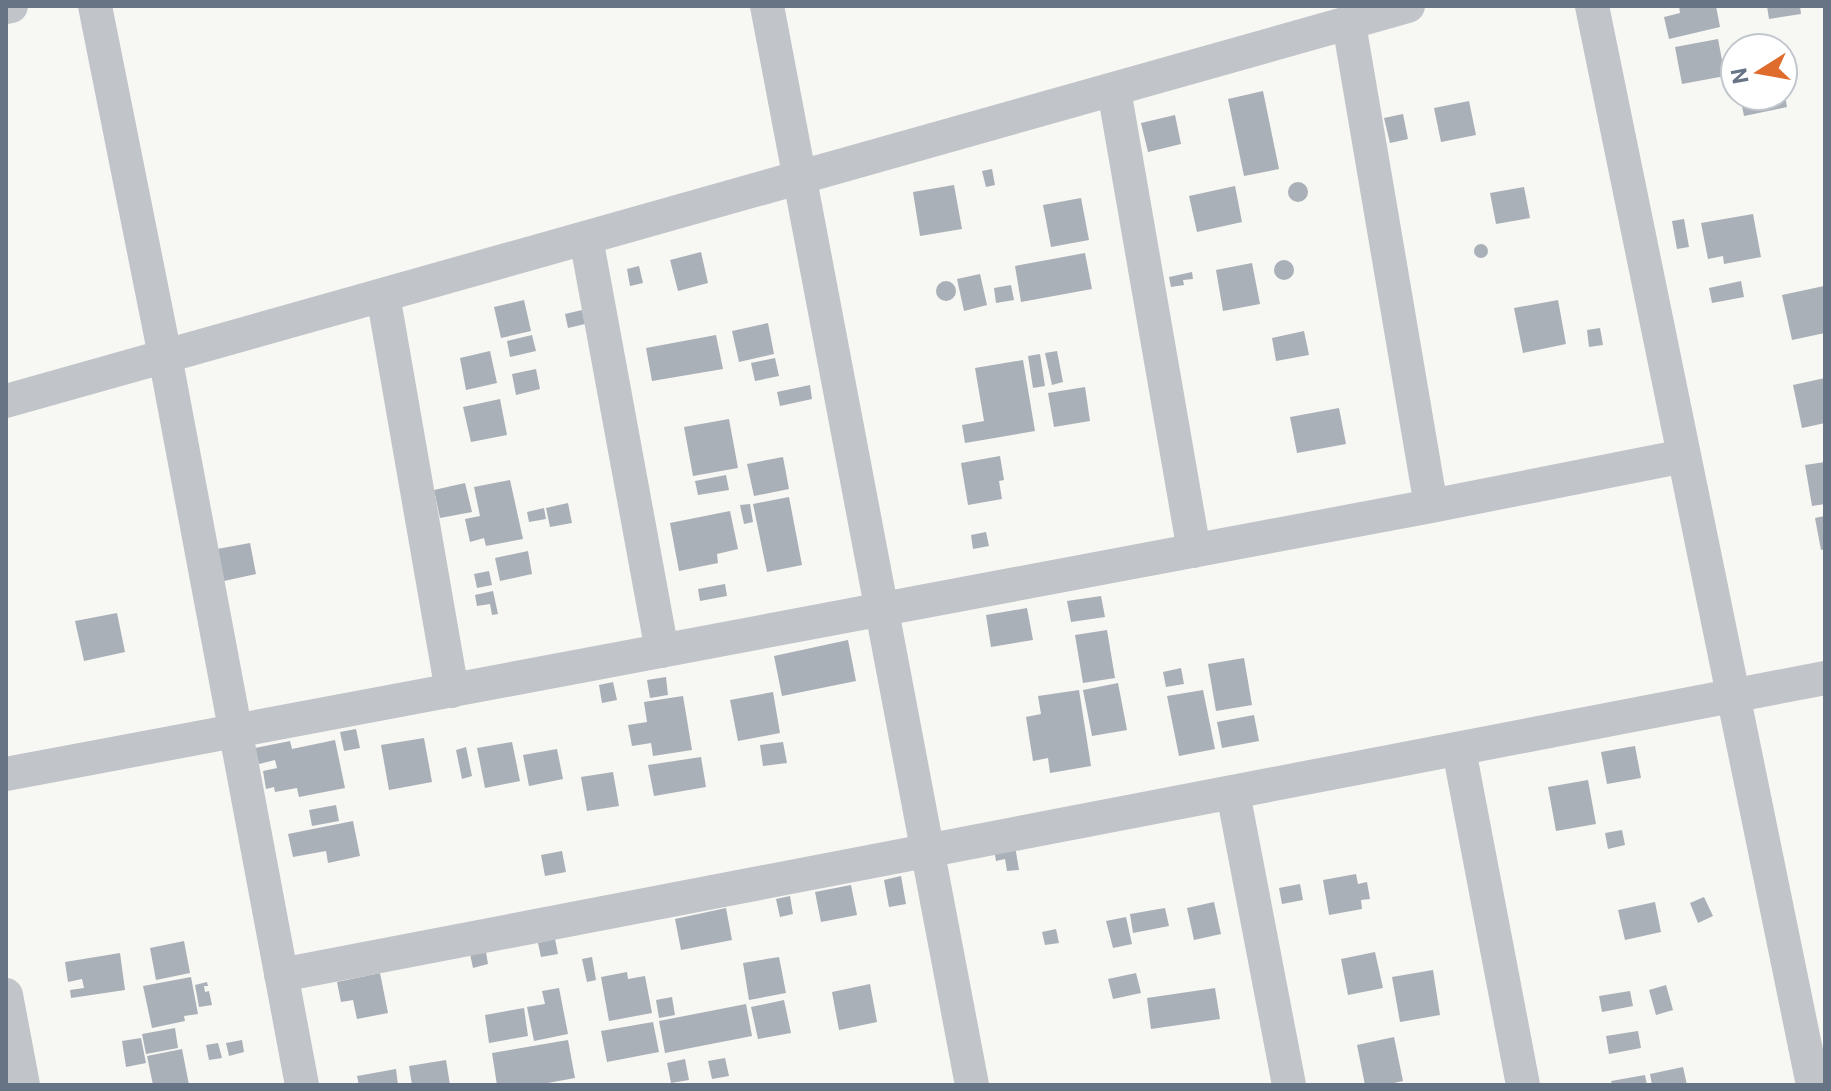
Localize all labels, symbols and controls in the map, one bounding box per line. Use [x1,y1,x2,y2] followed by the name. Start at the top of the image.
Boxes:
[1719,32,1799,112] north arrow
[1726,66,1754,86] text: N

